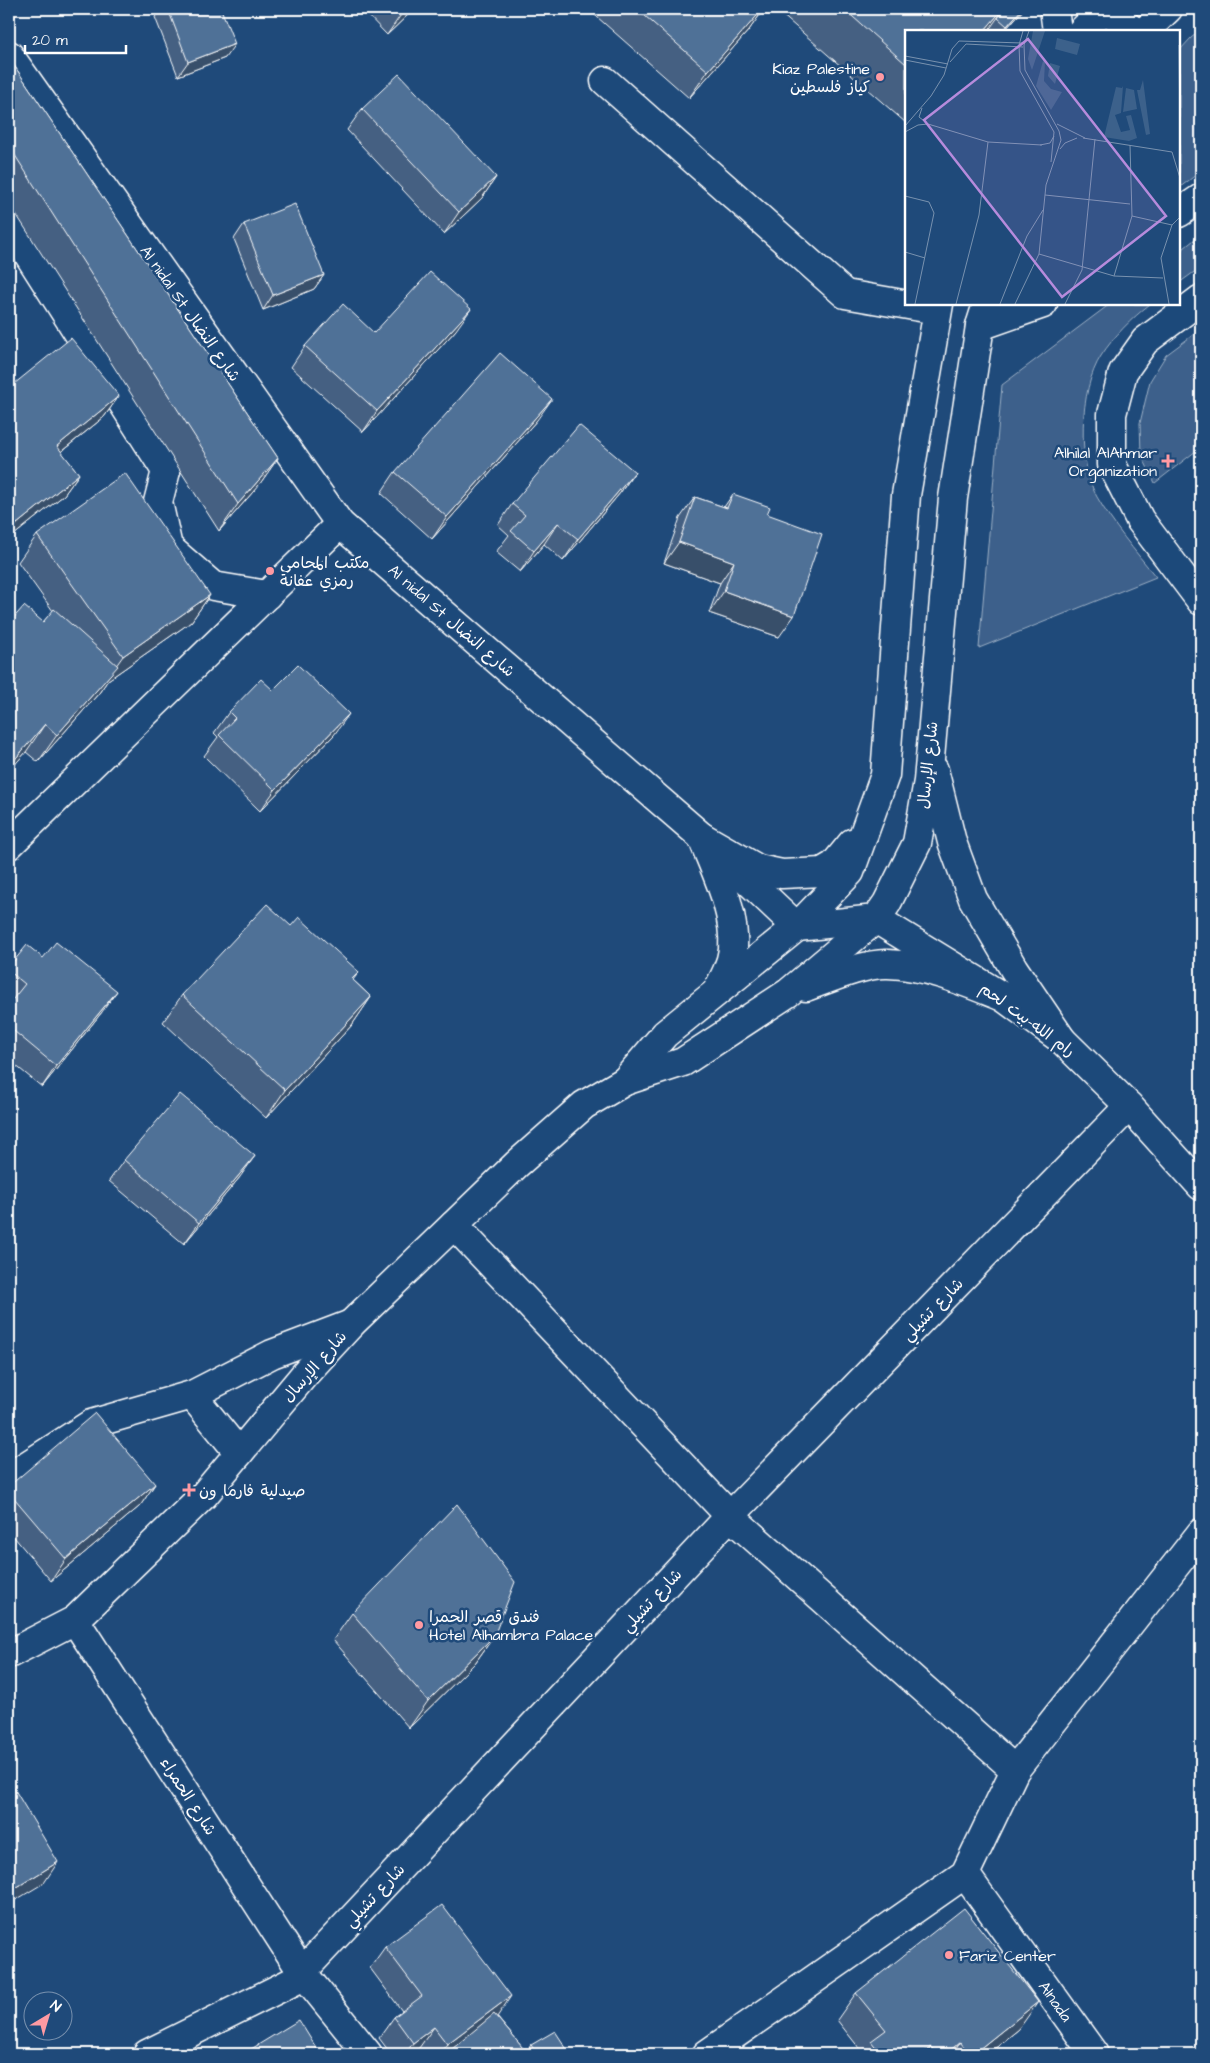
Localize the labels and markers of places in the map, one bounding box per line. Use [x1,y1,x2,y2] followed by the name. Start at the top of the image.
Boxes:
[772,58,870,98] place label: Kiaz Palestine كياز فلسطين
[874,71,886,83] marker: Kiaz Palestine كياز فلسطين
[1054,442,1157,483] place label: Alhilal AlAhmar Organization
[1161,454,1175,468] marker: Alhilal AlAhmar Organization
[280,552,369,592] place label: مكتب المحامي رمزي عفانة
[264,565,276,577] marker: مكتب المحامي رمزي عفانة
[199,1480,305,1502] place label: صيدلية فارما ون
[183,1484,195,1496] marker: صيدلية فارما ون
[429,1606,594,1646] place label: فندق قصر الحمرا Hotel Alhambra Palace
[413,1619,425,1631] marker: فندق قصر الحمرا Hotel Alhambra Palace
[959,1945,1056,1967] place label: Fariz Center
[943,1949,955,1961] marker: Fariz Center

